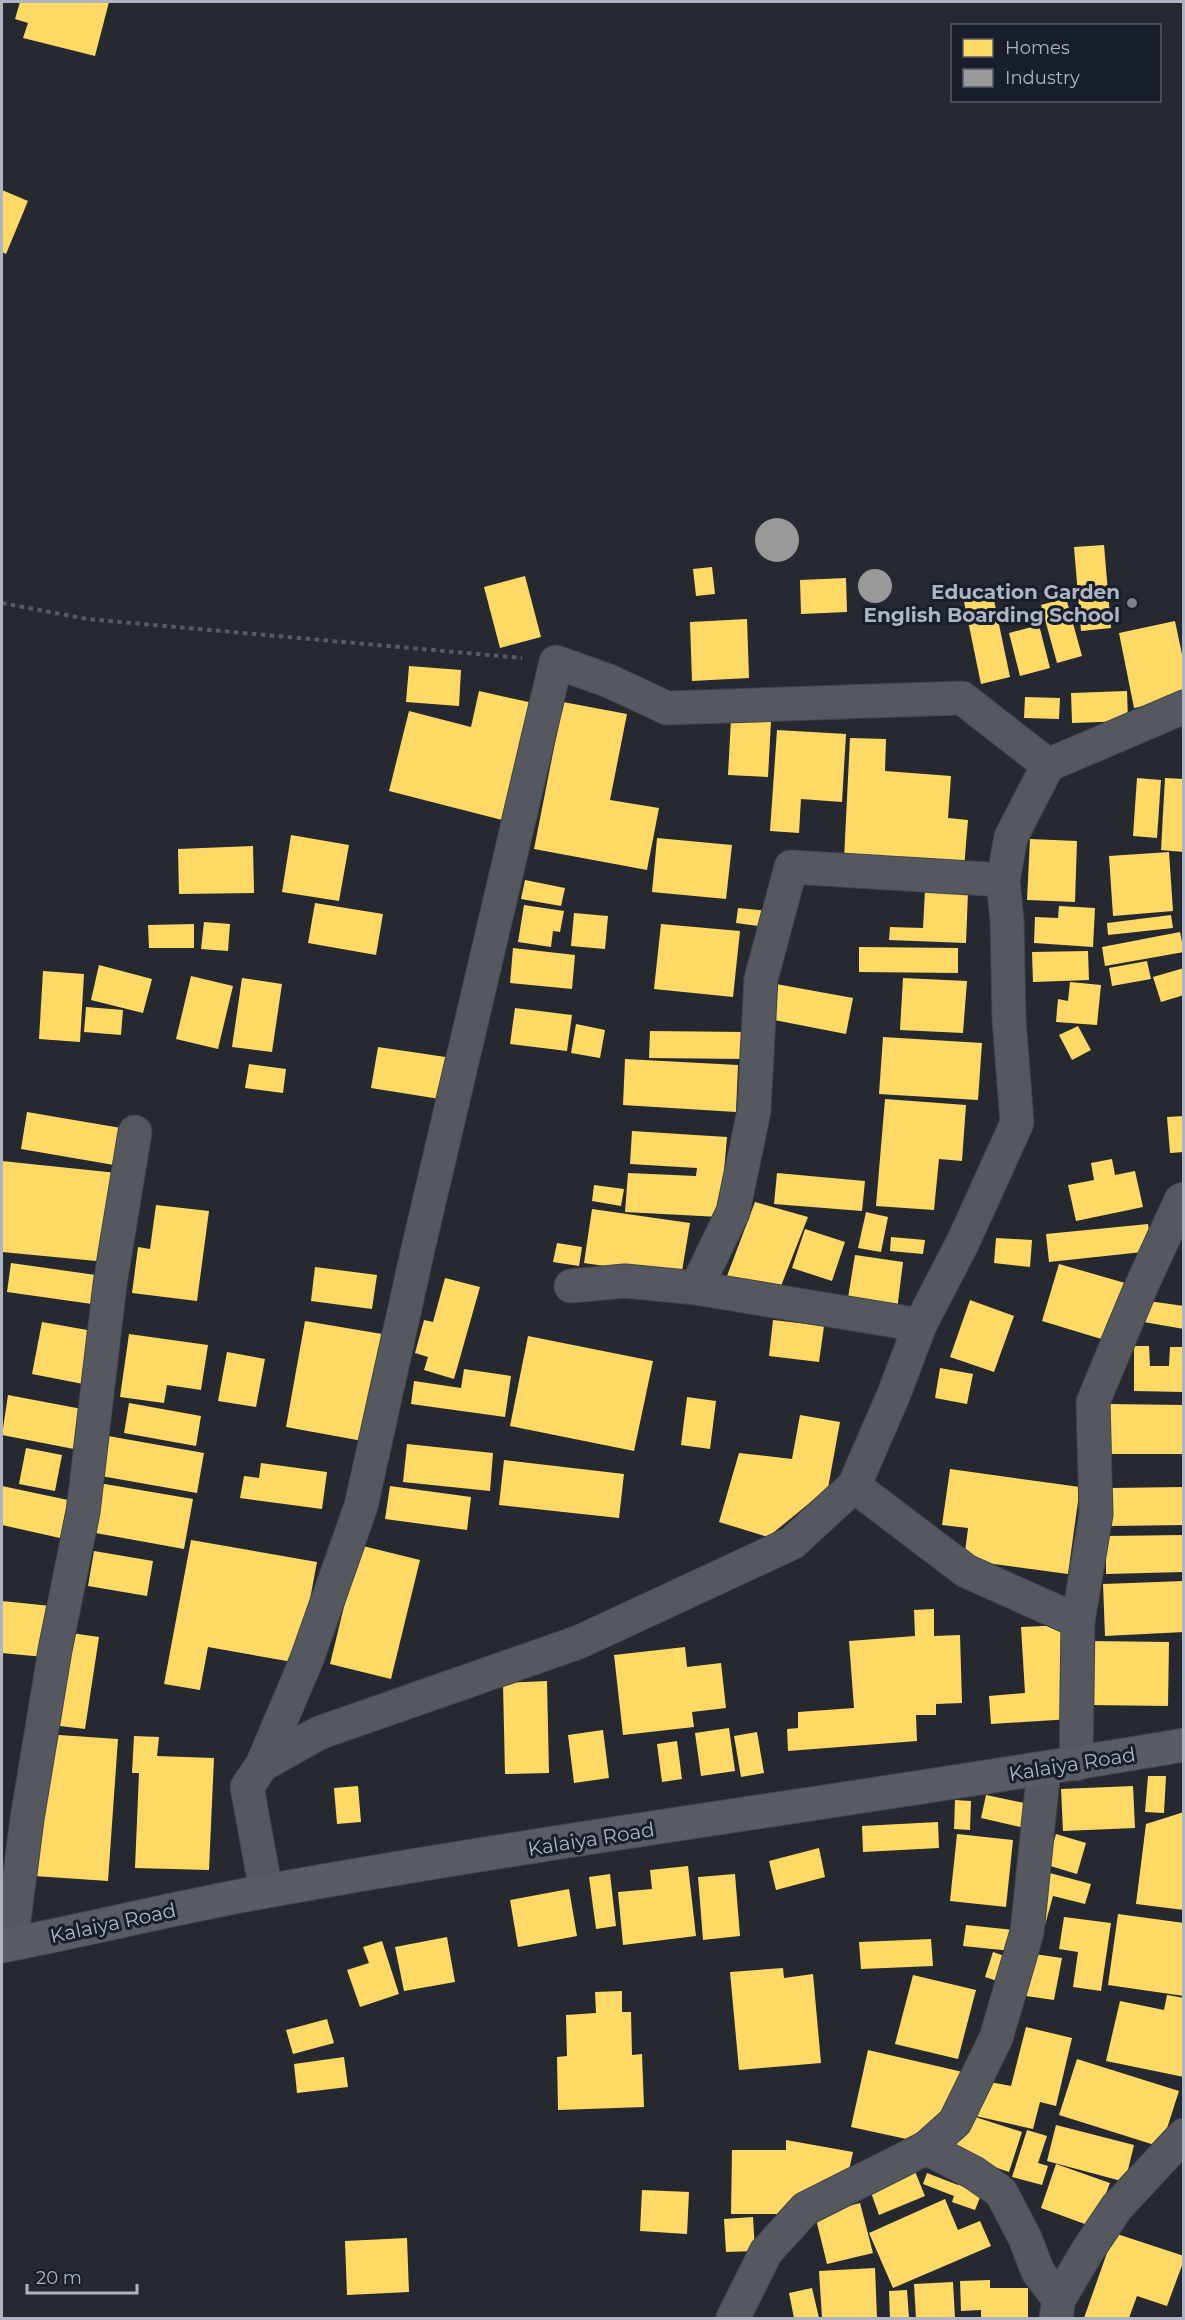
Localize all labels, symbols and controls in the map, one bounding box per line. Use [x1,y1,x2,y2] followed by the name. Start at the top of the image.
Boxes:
[951,24,1161,102] legend
[1005,37,1070,59] text: Homes
[1005,67,1080,89] text: Industry
[863,580,1120,627] place label: Education Garden English Boarding School
[1125,596,1139,610] marker: Education Garden English Boarding School
[1007,1742,1137,1786] street label: Kalaiya Road
[526,1817,656,1861] street label: Kalaiya Road
[48,1898,178,1948] street label: Kalaiya Road
[27,2257,136,2295] scale bar
[36,2267,82,2289] text: 20 m

